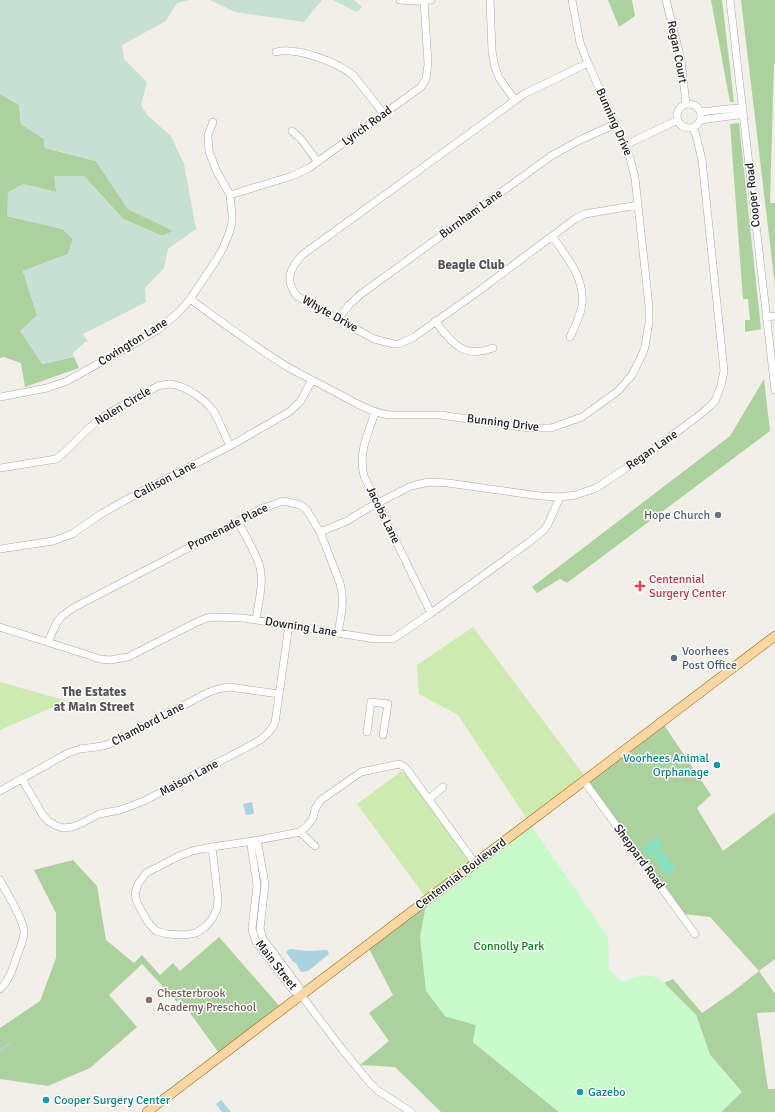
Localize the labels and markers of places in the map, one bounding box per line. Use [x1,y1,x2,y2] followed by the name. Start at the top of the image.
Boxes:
[644,508,710,523] place label: Hope Church
[713,510,723,520] marker: Hope Church
[649,572,727,601] place label: Centennial Surgery Center
[634,580,646,592] marker: Centennial Surgery Center
[682,644,737,673] place label: Voorhees Post Office
[669,653,679,663] marker: Voorhees Post Office
[623,751,709,780] place label: Voorhees Animal Orphanage
[712,760,722,770] marker: Voorhees Animal Orphanage
[157,986,257,1015] place label: Chesterbrook Academy Preschool
[144,995,154,1005] marker: Chesterbrook Academy Preschool
[588,1085,626,1100] place label: Gazebo
[575,1087,585,1097] marker: Gazebo
[54,1093,171,1108] place label: Cooper Surgery Center
[41,1095,51,1105] marker: Cooper Surgery Center

